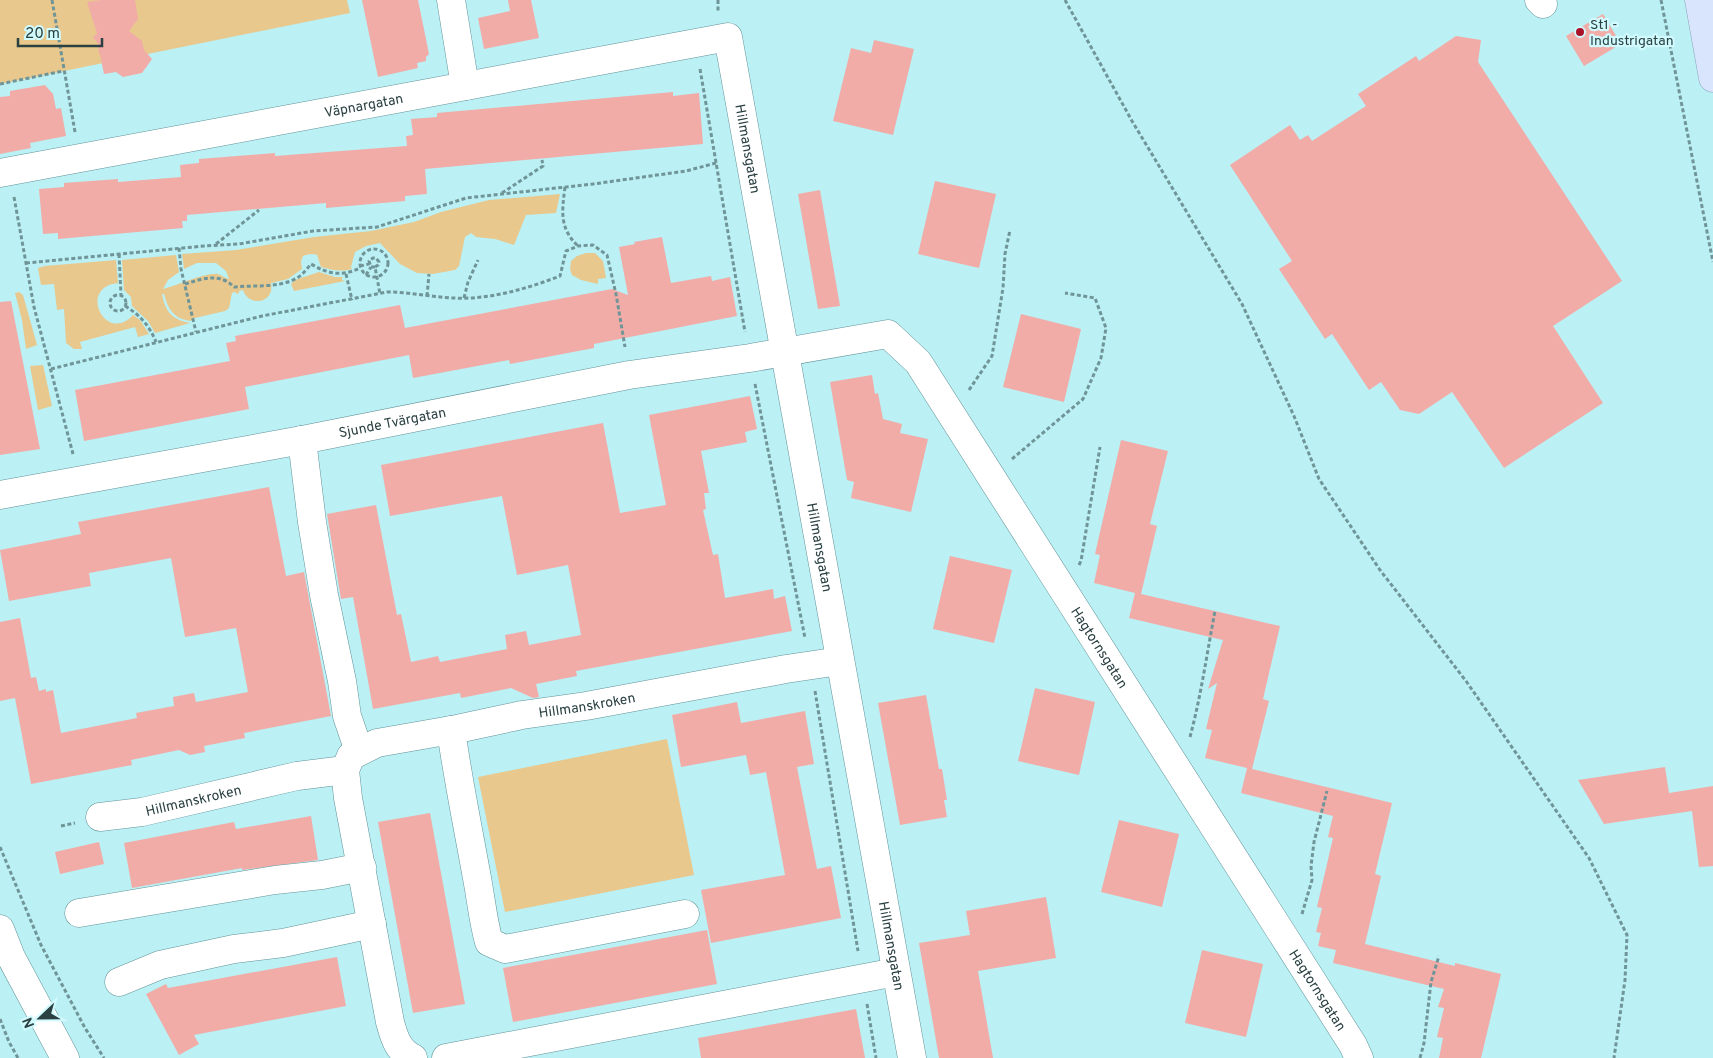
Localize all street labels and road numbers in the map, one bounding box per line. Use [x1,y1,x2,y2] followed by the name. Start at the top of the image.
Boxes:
[323,91,405,122] street label: Väpnargatan
[730,103,763,195] street label: Hillmansgatan
[337,405,448,442] street label: Sjunde Tvärgatan
[802,502,835,593] street label: Hillmansgatan
[1066,604,1131,692] street label: Hagtornsgatan
[538,690,637,723] street label: Hillmanskroken
[144,782,243,821] street label: Hillmanskroken
[874,900,907,992] street label: Hillmansgatan
[1284,947,1349,1035] street label: Hagtornsgatan

